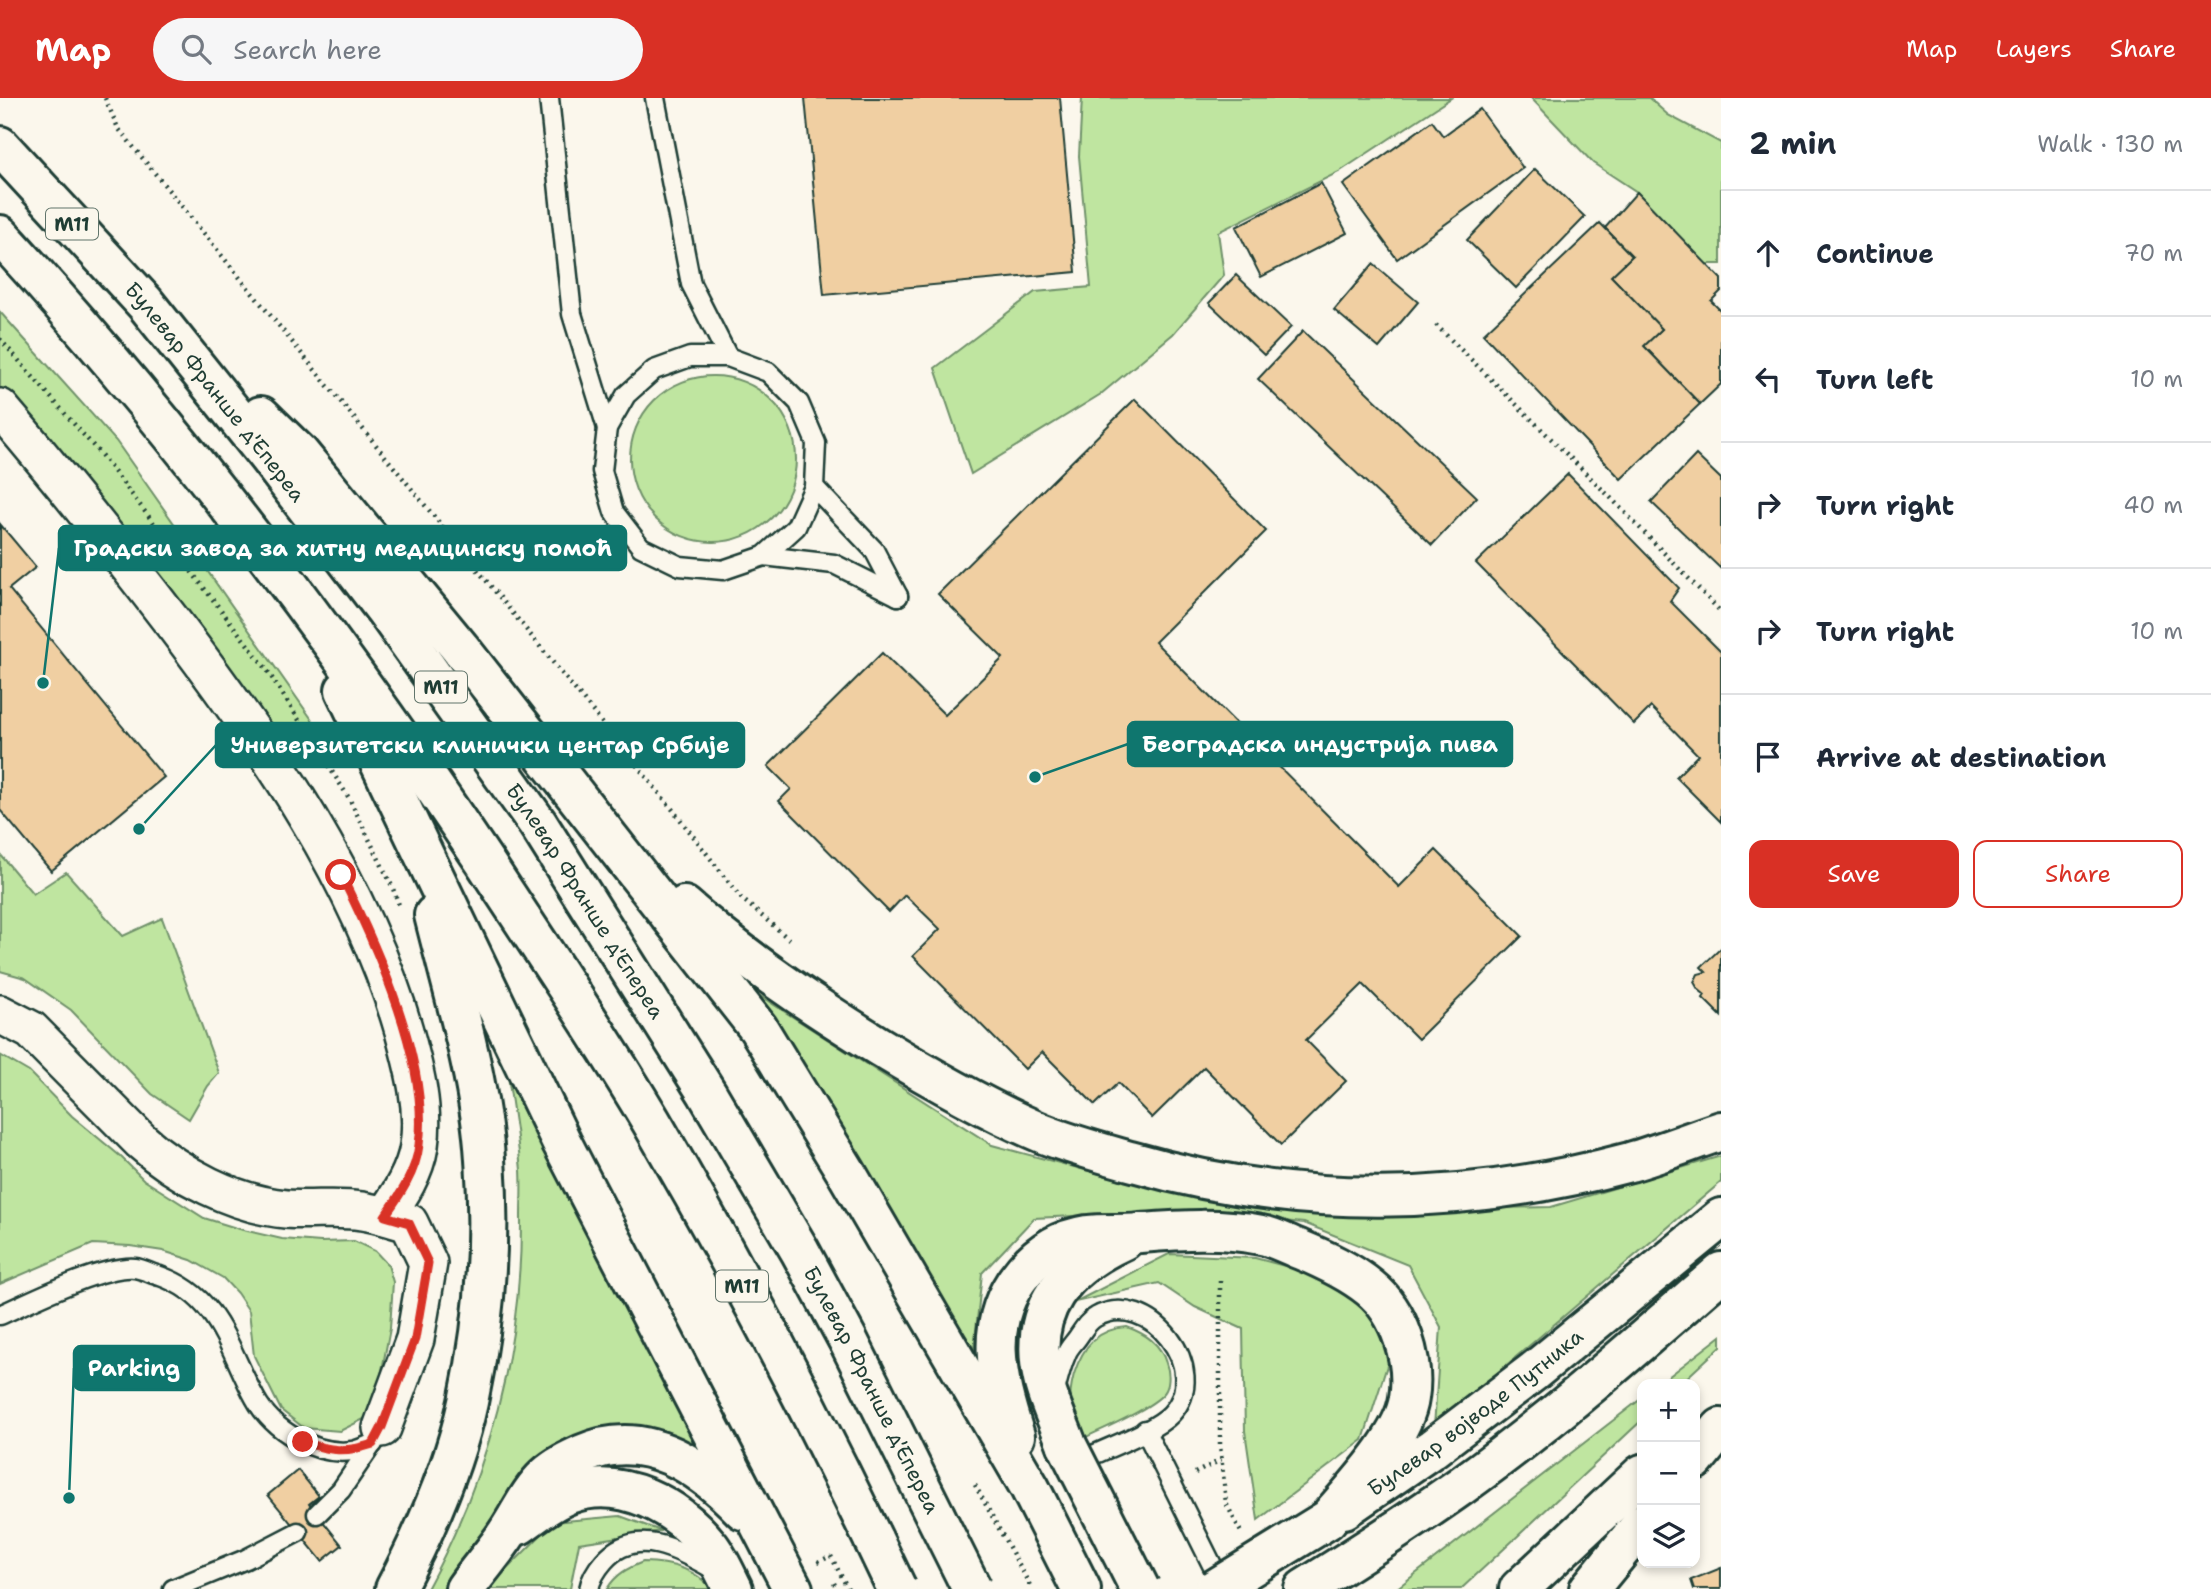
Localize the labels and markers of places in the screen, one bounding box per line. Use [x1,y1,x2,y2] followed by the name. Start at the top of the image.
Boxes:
[59,526,626,570] callout: Градски завод за хитну медицинску помоћ
[1128,722,1512,766] callout: Београдска индустрија пива
[216,723,744,767] callout: Универзитетски клинички центар Србије
[74,1346,194,1390] callout: Parking

